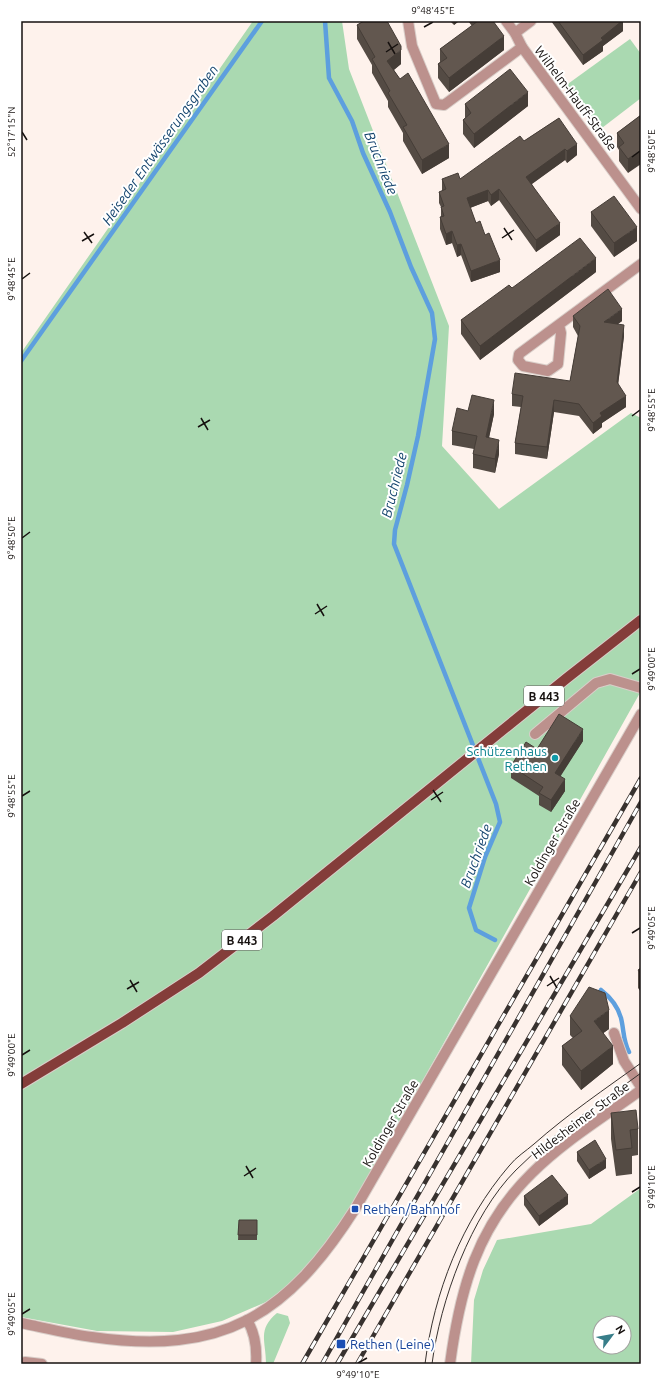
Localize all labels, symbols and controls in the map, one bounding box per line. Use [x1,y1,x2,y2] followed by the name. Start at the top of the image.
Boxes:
[411,5,455,16] text: 9°48'45"E
[532,43,620,153] street label: Wilhelm-Hauff-Straße
[98,62,222,228] water label: Heiseder Entwässerungsgraben
[6,107,17,157] text: 52°17'15"N
[361,129,401,197] water label: Bruchriede
[646,129,657,173] text: 9°48'50"E
[6,257,17,301] text: 9°48'45"E
[646,388,657,432] text: 9°48'55"E
[378,451,410,519] water label: Bruchriede
[6,516,17,560] text: 9°48'50"E
[646,647,657,691] text: 9°49'00"E
[524,686,564,706] road number: B 443
[467,744,547,773] place label: Schützenhaus Rethen
[550,753,560,763] marker: Schützenhaus Rethen
[6,774,17,818] text: 9°48'55"E
[521,796,583,888] street label: Koldinger Straße
[457,822,495,890] water label: Bruchriede
[646,906,657,950] text: 9°49'05"E
[222,930,262,950] road number: B 443
[6,1033,17,1077] text: 9°49'00"E
[359,1077,421,1169] street label: Koldinger Straße
[528,1079,632,1161] street label: Hildesheimer Straße
[646,1165,657,1209] text: 9°49'10"E
[363,1202,460,1216] place label: Rethen/Bahnhof
[350,1204,360,1214] marker: Rethen/Bahnhof
[6,1292,17,1336] text: 9°49'05"E
[592,1315,632,1355] north arrow
[613,1323,628,1336] text: N
[350,1337,435,1352] place label: Rethen (Leine)
[335,1338,347,1350] marker: Rethen (Leine)
[336,1369,380,1380] text: 9°49'10"E

